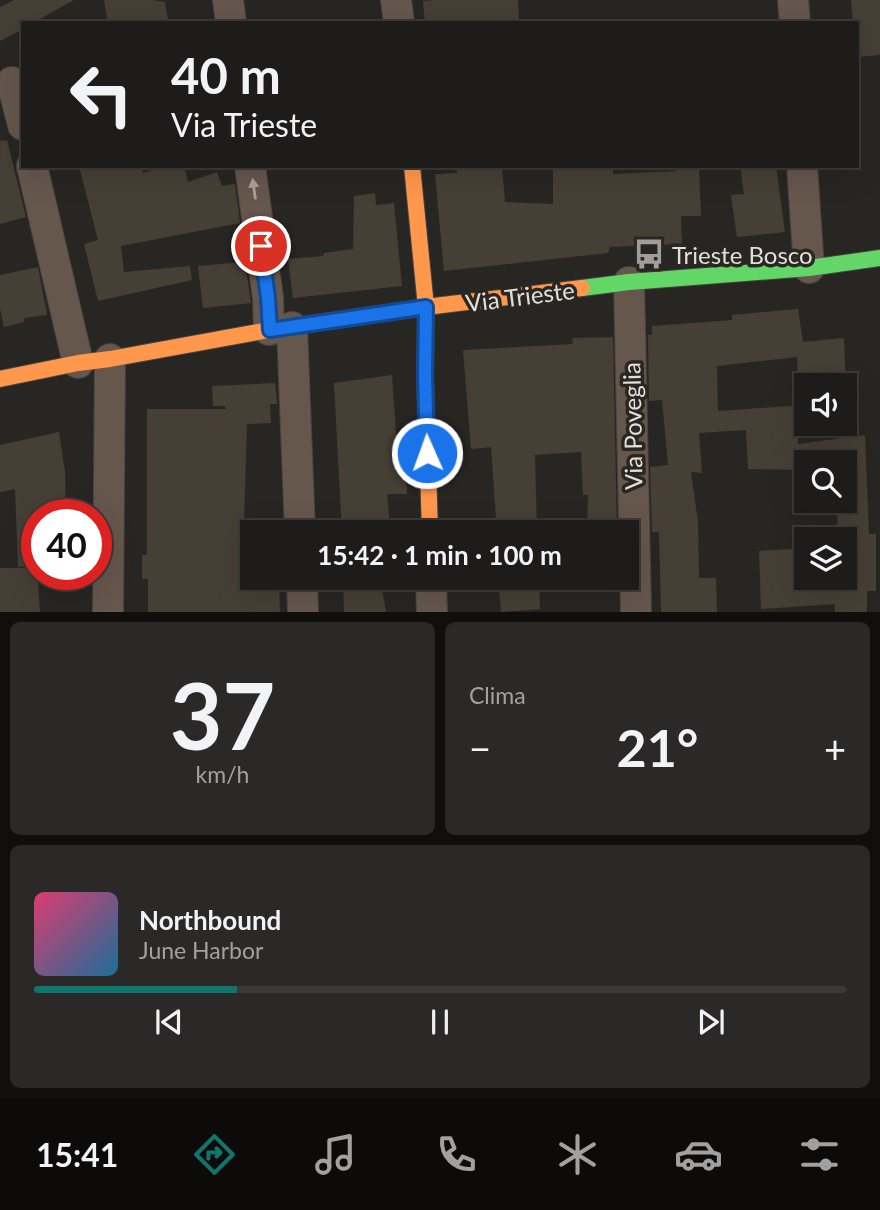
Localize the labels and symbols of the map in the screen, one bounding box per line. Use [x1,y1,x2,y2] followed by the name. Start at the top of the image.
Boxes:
[248,178,259,200] one-way arrow
[231,216,291,276] pin
[632,237,666,271] bus stop icon: Trieste Bosco
[672,240,813,269] place label: Trieste Bosco
[464,275,576,317] street label: Via Trieste
[616,362,648,490] street label: Via Poveglia
[390,416,464,490] position arrow
[21,499,112,590] speed limit sign: 40

